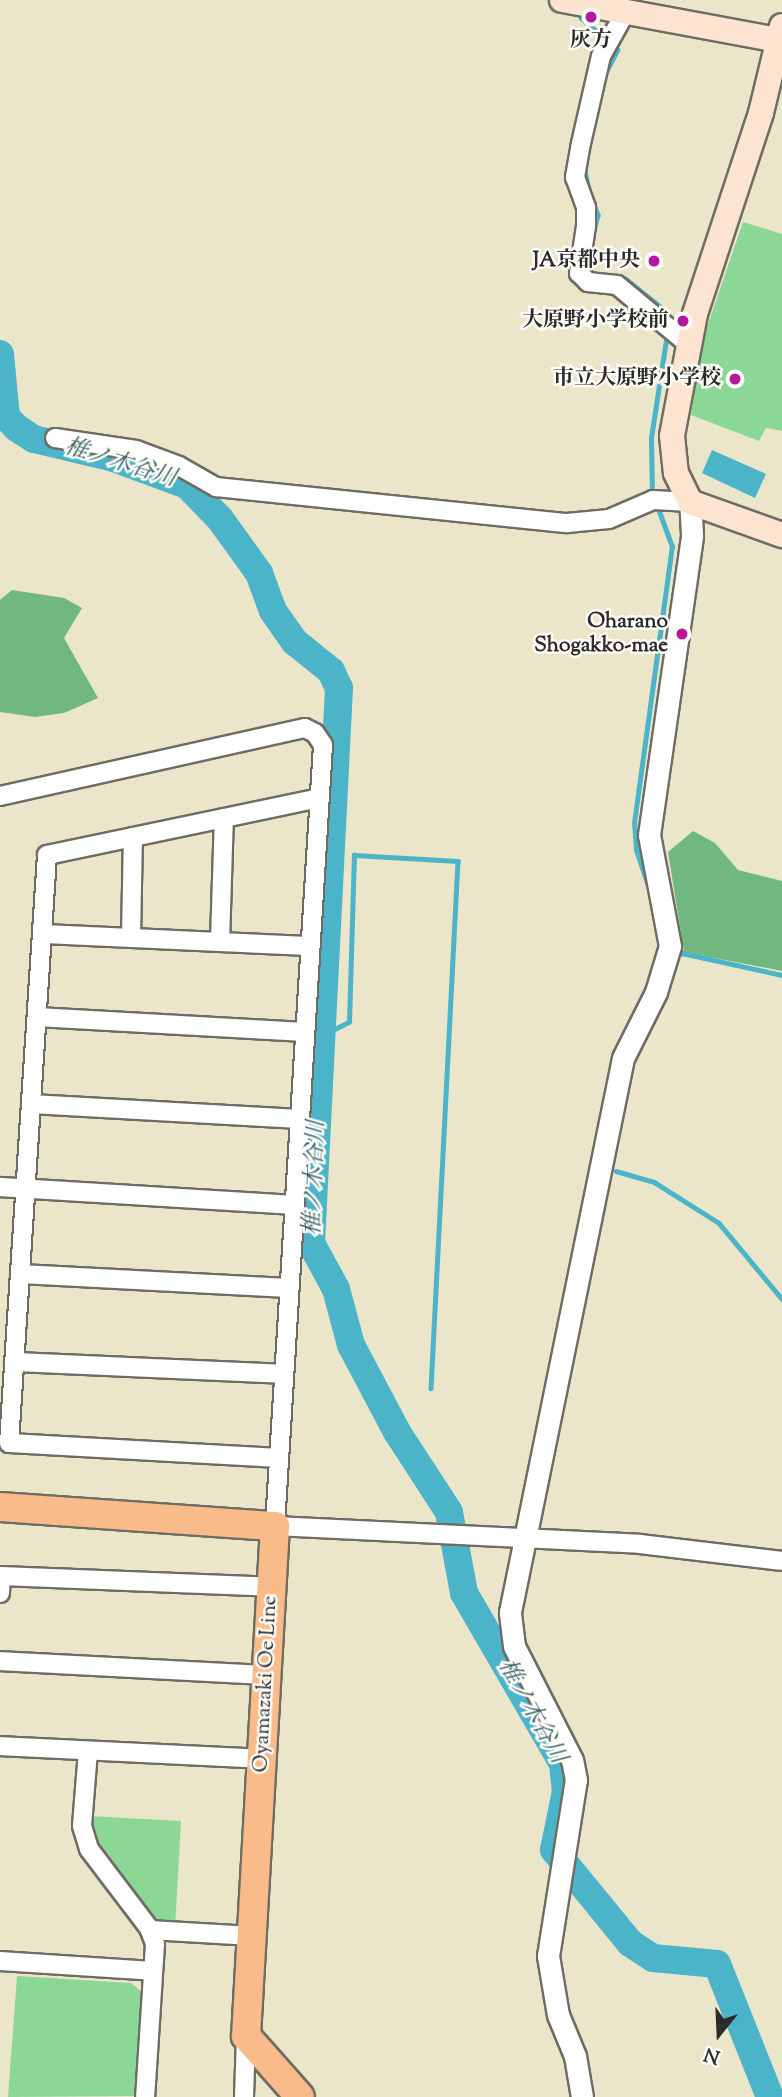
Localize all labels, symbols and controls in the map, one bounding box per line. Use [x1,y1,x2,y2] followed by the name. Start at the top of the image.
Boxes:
[583,9,599,25] marker: 灰方
[570,28,612,54] place label: 灰方
[533,248,640,274] place label: JA京都中央
[646,253,662,269] marker: JA京都中央
[522,308,669,334] place label: 大原野小学校前
[675,313,691,329] marker: 大原野小学校前
[553,366,721,392] place label: 市立大原野小学校
[727,371,743,387] marker: 市立大原野小学校
[61,434,179,494] water label: 椎ノ木谷川
[534,609,668,659] place label: Oharano Shogakko-mae
[674,626,690,642] marker: Oharano Shogakko-mae
[300,1120,332,1236] water label: 椎ノ木谷川
[249,1595,283,1773] street label: Oyamazaki Oe Line
[491,1655,571,1769] water label: 椎ノ木谷川
[684,1999,754,2069] north arrow
[701,2039,724,2070] text: N

